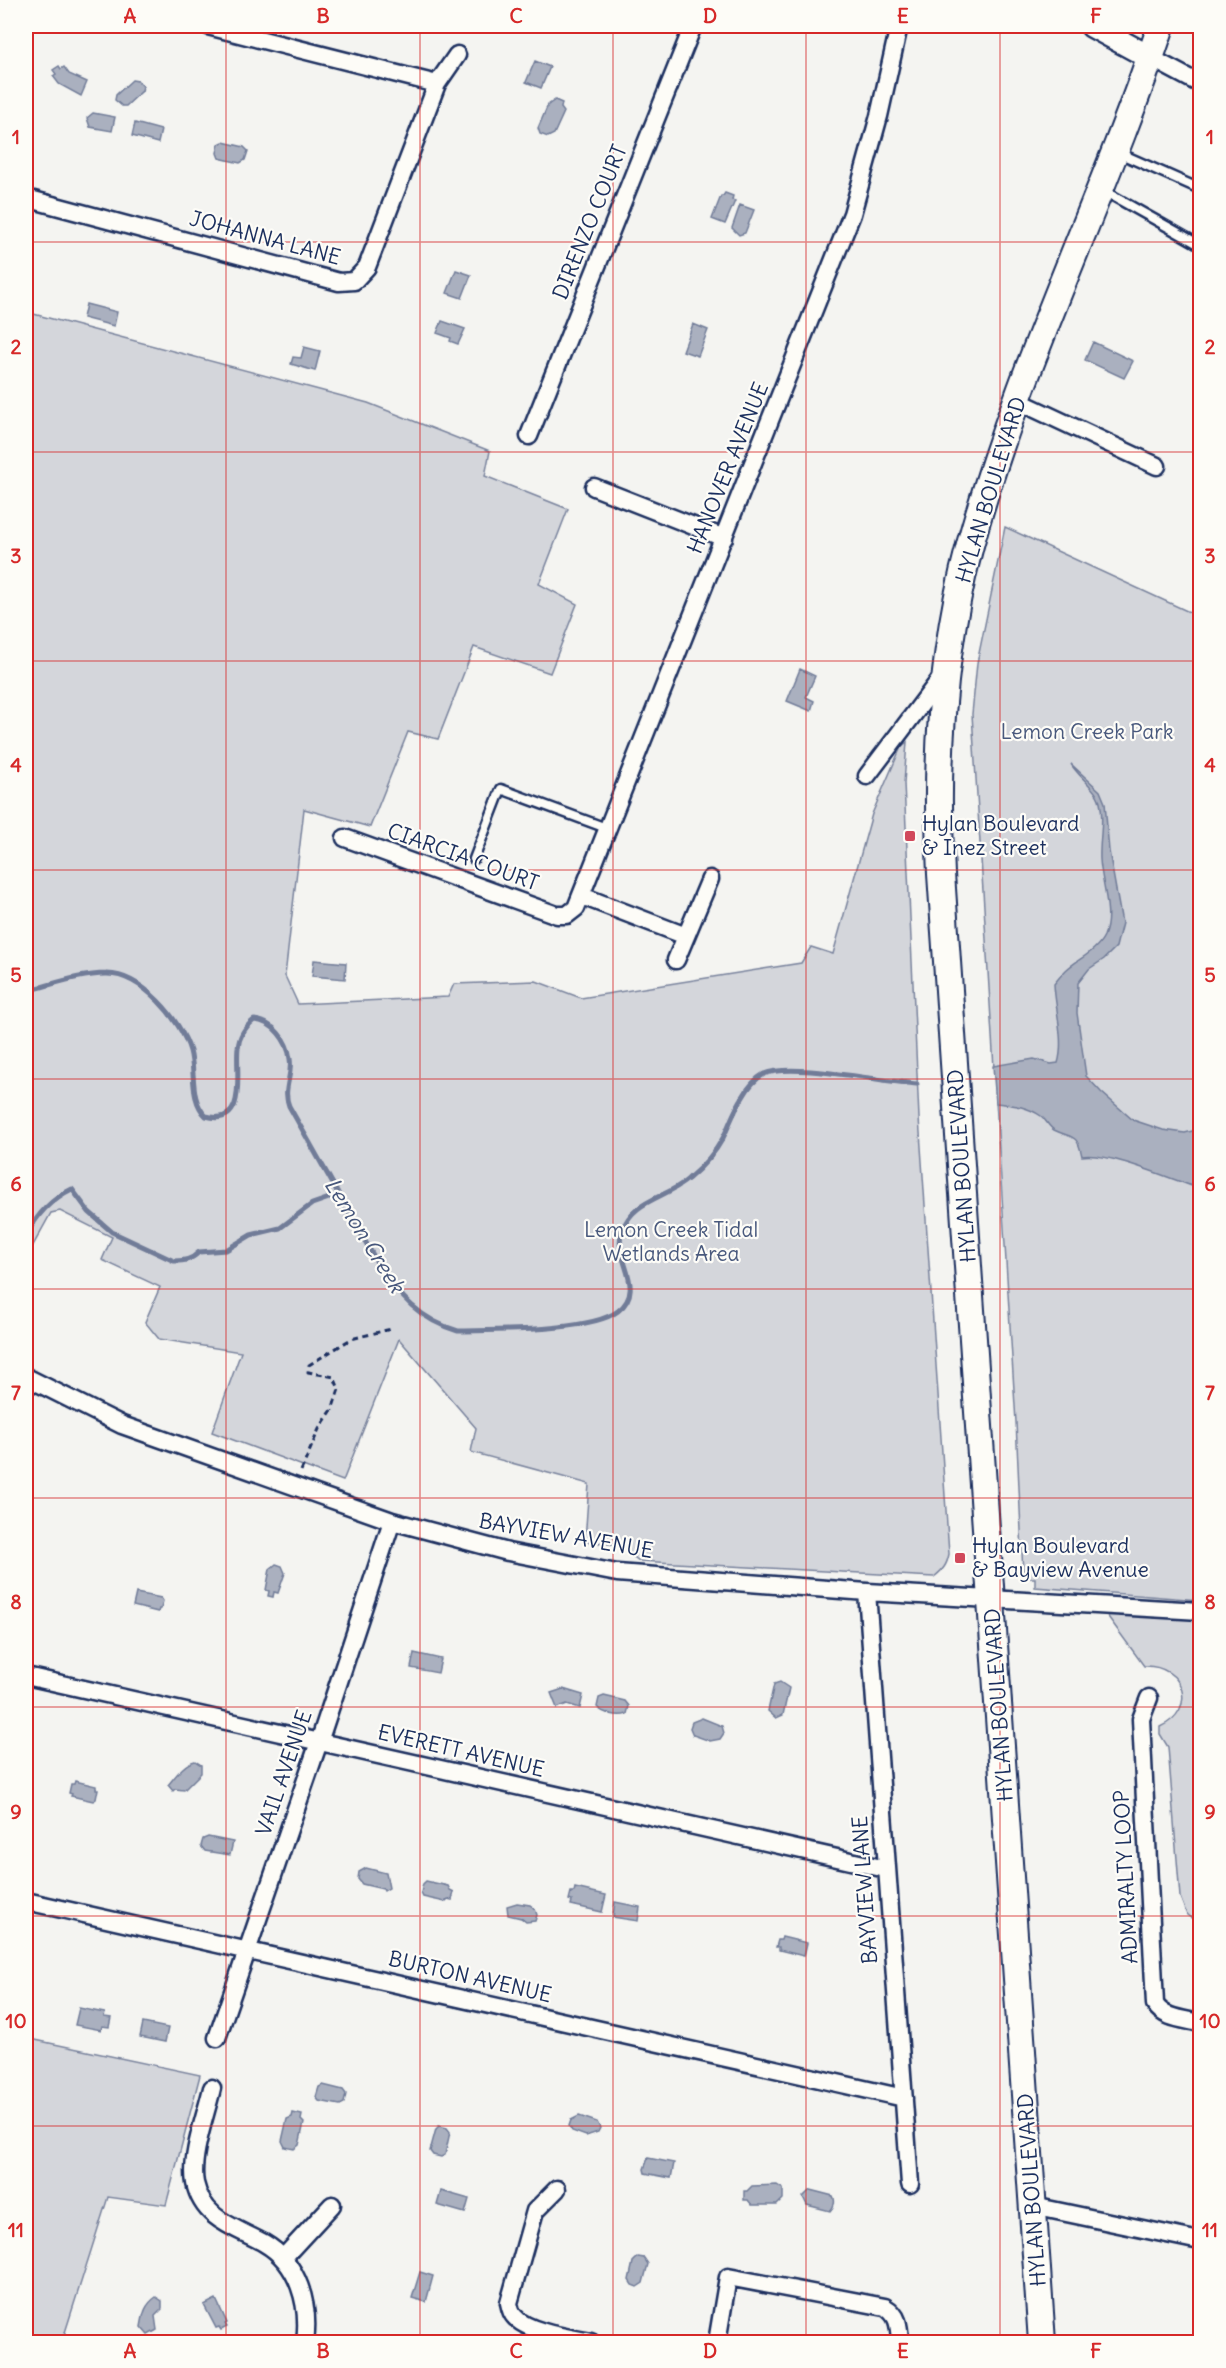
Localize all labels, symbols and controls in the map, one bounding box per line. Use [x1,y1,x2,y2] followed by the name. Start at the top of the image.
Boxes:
[124,3,137,28] text: A
[316,3,330,28] text: B
[509,3,523,28] text: C
[703,3,717,28] text: D
[897,3,909,28] text: E
[1090,3,1102,28] text: F
[12,124,20,149] text: 1
[1206,124,1214,149] text: 1
[546,140,633,303] street label: DIRENZO COURT
[187,204,344,271] street label: JOHANNA LANE
[11,334,22,359] text: 2
[1205,334,1216,359] text: 2
[681,378,774,557] street label: HANOVER AVENUE
[949,393,1032,586] street label: HYLAN BOULEVARD
[10,543,22,568] text: 3
[1204,543,1216,568] text: 3
[1001,718,1173,745] park label: Lemon Creek Park
[10,752,22,777] text: 4
[1204,752,1216,777] text: 4
[922,810,1079,861] place label: Hylan Boulevard & Inez Street
[384,817,543,896] street label: CIARCIA COURT
[903,829,917,843] marker: Hylan Boulevard & Inez Street
[10,962,22,987] text: 5
[1204,962,1216,987] text: 5
[941,1069,982,1263] street label: HYLAN BOULEVARD
[10,1171,22,1196] text: 6
[1204,1171,1216,1196] text: 6
[319,1172,412,1299] water label: Lemon Creek
[584,1216,758,1267] park label: Lemon Creek Tidal Wetlands Area
[11,1380,21,1405] text: 7
[1205,1380,1215,1405] text: 7
[477,1507,655,1564] street label: BAYVIEW AVENUE
[972,1532,1149,1583] place label: Hylan Boulevard & Bayview Avenue
[953,1551,967,1565] marker: Hylan Boulevard & Bayview Avenue
[10,1589,22,1614] text: 8
[1204,1589,1216,1614] text: 8
[978,1608,1019,1802] street label: HYLAN BOULEVARD
[249,1706,318,1839] street label: VAIL AVENUE
[375,1718,547,1783] street label: EVERETT AVENUE
[1107,1789,1144,1965] street label: ADMIRALTY LOOP
[10,1799,22,1824] text: 9
[1204,1799,1216,1824] text: 9
[846,1815,883,1965] street label: BAYVIEW LANE
[386,1945,554,2008] street label: BURTON AVENUE
[5,2008,27,2033] text: 10
[1199,2008,1221,2033] text: 10
[1011,2093,1052,2287] street label: HYLAN BOULEVARD
[8,2217,24,2242] text: 11
[1202,2217,1218,2242] text: 11
[124,2338,137,2363] text: A
[316,2338,330,2363] text: B
[509,2338,523,2363] text: C
[703,2338,717,2363] text: D
[897,2338,909,2363] text: E
[1090,2338,1102,2363] text: F

